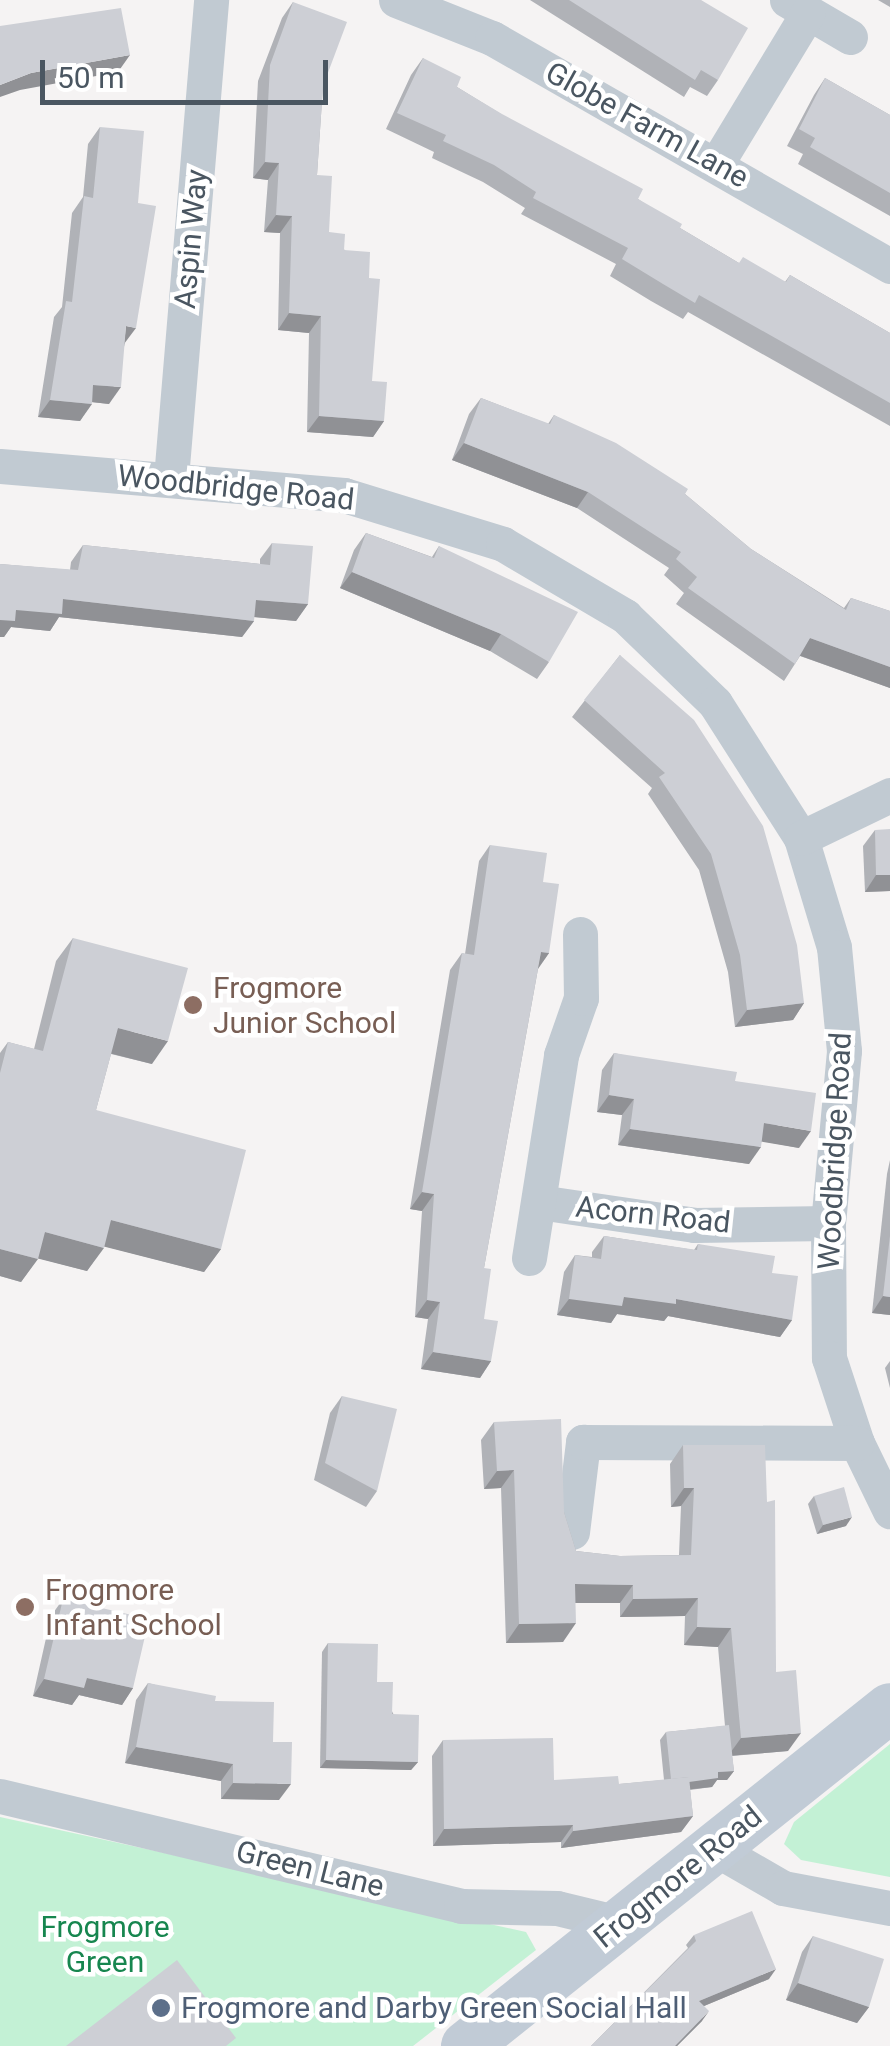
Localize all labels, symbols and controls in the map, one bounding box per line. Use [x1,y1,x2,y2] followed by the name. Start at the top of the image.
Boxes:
[45,40,332,102] scale bar
[539,54,755,196] street label: Globe Farm Lane
[57,60,124,95] text: 50 m
[167,168,215,310] street label: Aspin Way
[116,458,356,518] street label: Woodbridge Road
[213,970,396,1040] place label: Frogmore Junior School
[182,994,204,1016] marker: Frogmore Junior School
[811,1031,859,1271] street label: Woodbridge Road
[574,1189,732,1241] street label: Acorn Road
[45,1572,222,1642] place label: Frogmore Infant School
[14,1596,36,1618] marker: Frogmore Infant School
[587,1798,769,1956] street label: Frogmore Road
[232,1833,388,1905] street label: Green Lane
[40,1909,170,1980] park label: Frogmore Green
[181,1990,687,2026] place label: Frogmore and Darby Green Social Hall
[150,1997,172,2019] marker: Frogmore and Darby Green Social Hall

